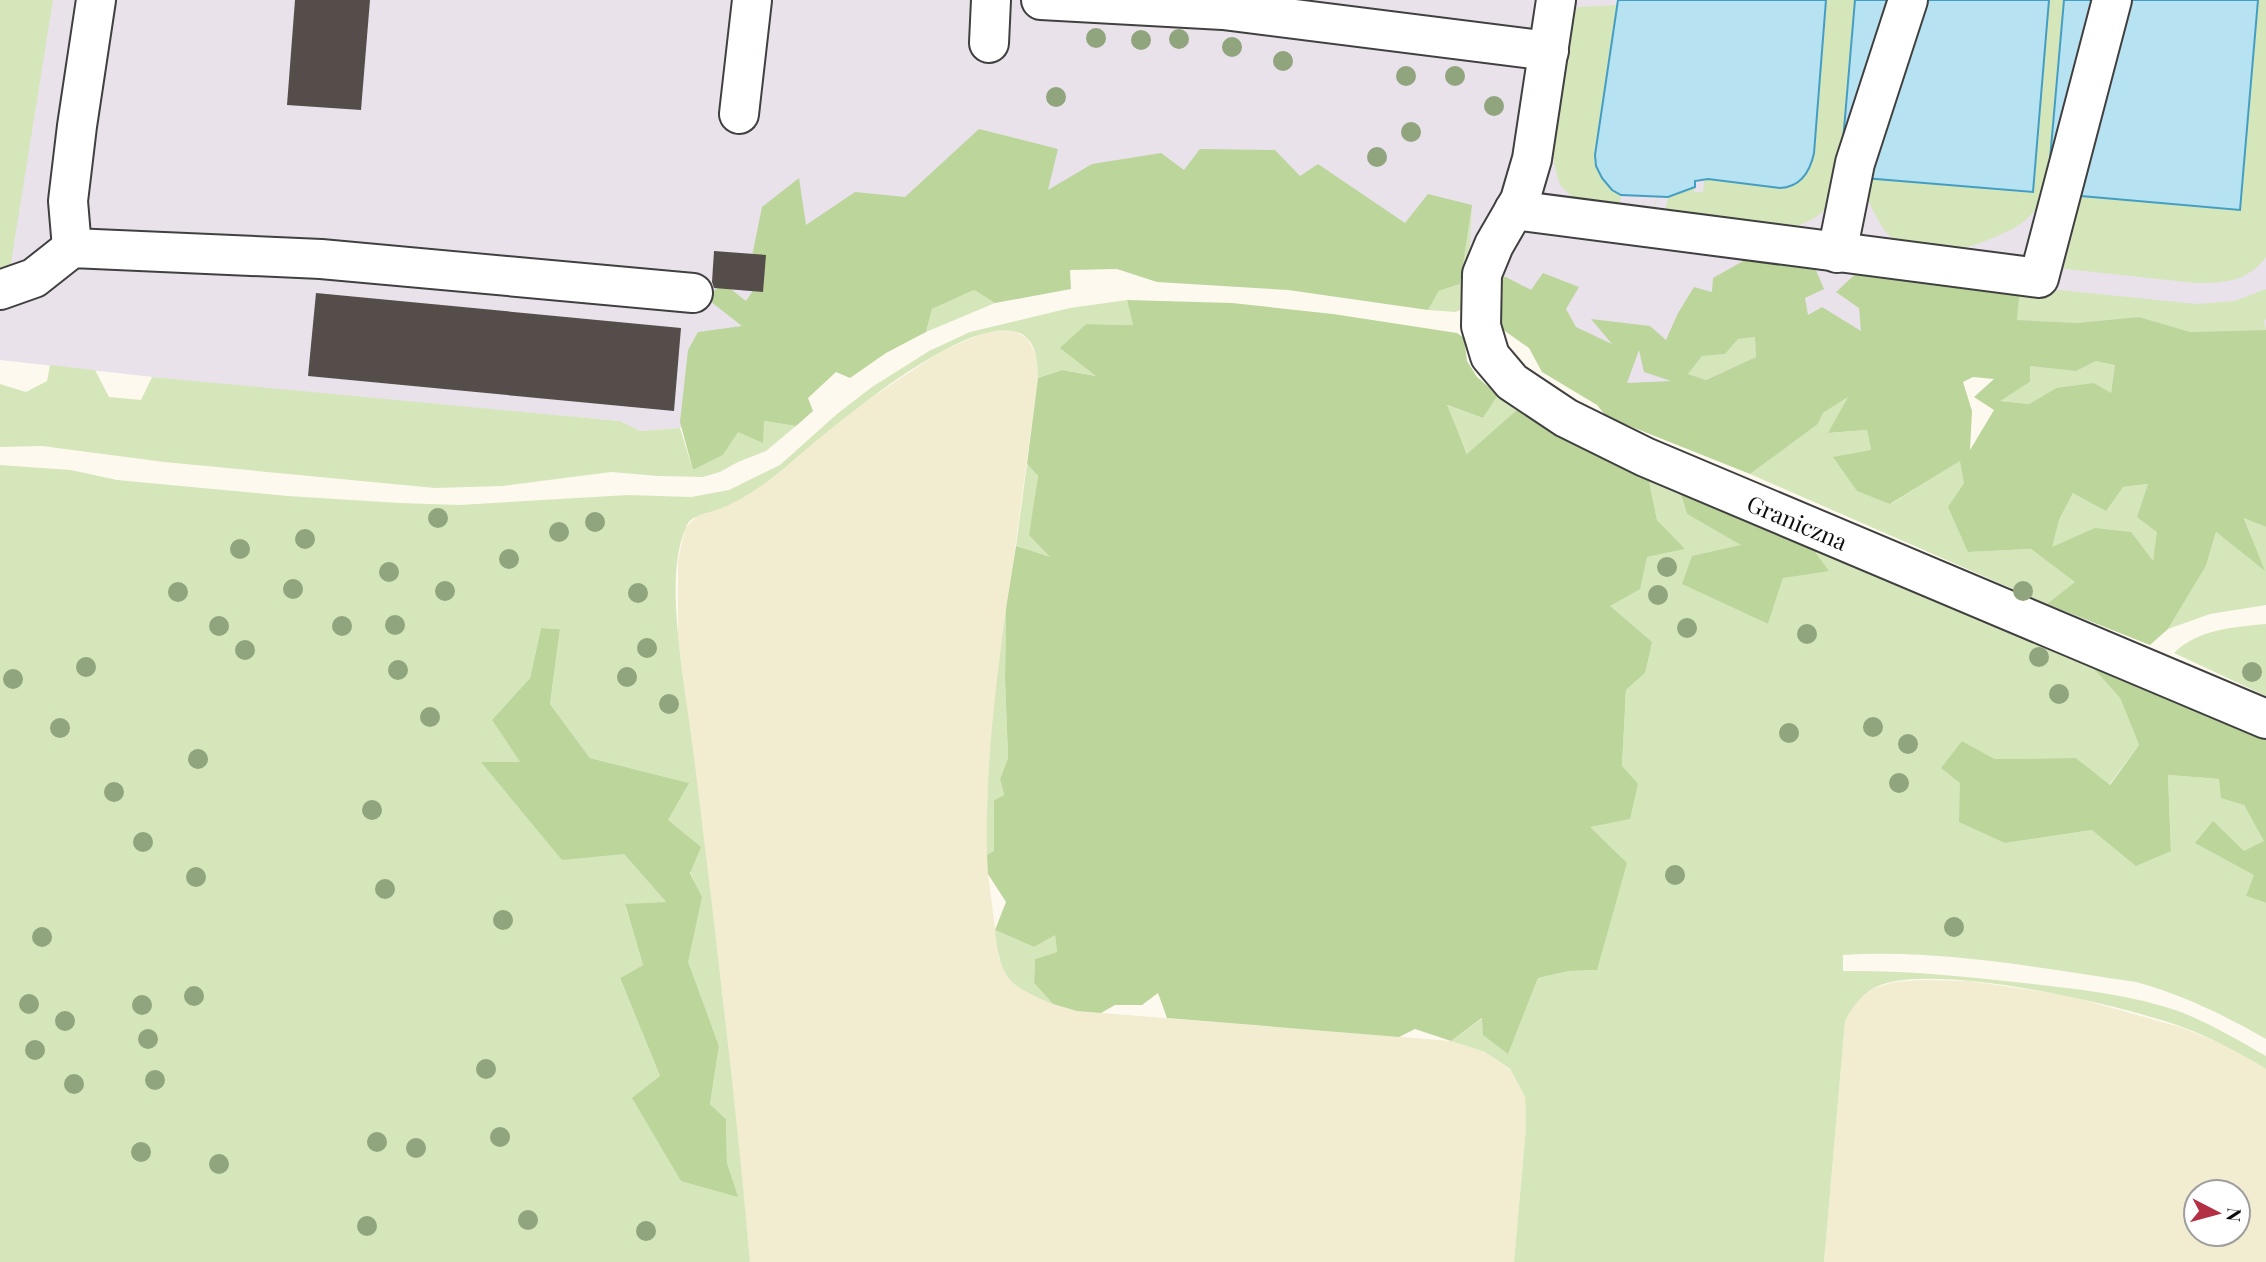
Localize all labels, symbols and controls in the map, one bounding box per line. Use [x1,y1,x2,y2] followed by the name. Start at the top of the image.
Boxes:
[1743,487,1853,556] street label: Graniczna
[2182,1178,2252,1248] north arrow
[2221,1207,2249,1223] text: N

